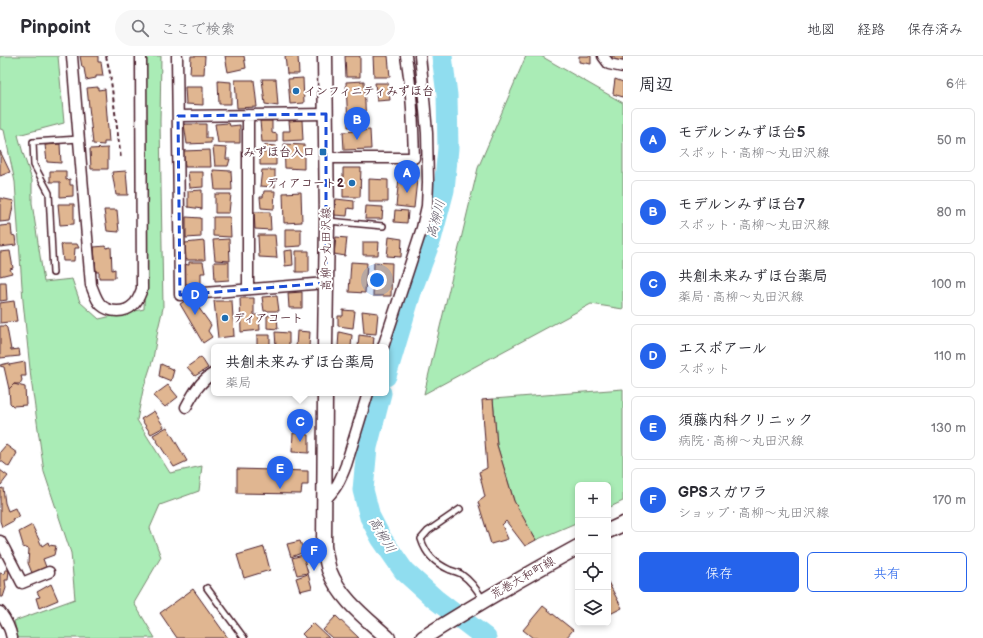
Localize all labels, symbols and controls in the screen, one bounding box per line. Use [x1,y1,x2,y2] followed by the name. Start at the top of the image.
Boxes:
[115,10,395,46] search box
[20,16,91,39] text: Pinpoint
[129,17,151,39] icon: search
[161,20,236,39] text: ここで検索
[807,21,835,38] text: 地図
[857,21,885,38] text: 経路
[907,21,963,38] text: 保存済み
[639,75,673,95] text: 周辺
[946,76,967,92] text: 6件
[304,84,434,99] place label: インフィニティみずほ台
[291,86,301,96] marker: インフィニティみずほ台
[344,107,370,140] pin: B
[678,123,805,142] text: モデルンみずほ台5
[649,132,657,148] text: A
[937,132,966,148] text: 50 m
[243,145,315,160] place label: みずほ台入口
[678,145,829,161] text: スポット · 高柳～丸田沢線
[318,147,328,157] marker: みずほ台入口
[394,160,420,193] pin: A
[266,176,345,191] place label: ディアコート2
[347,178,357,188] marker: ディアコート2
[678,195,805,214] text: モデルンみずほ台7
[423,198,449,240] water label: 高柳川
[648,204,658,220] text: B
[937,204,966,220] text: 80 m
[319,207,334,291] street label: 高柳～丸田沢線
[678,217,829,233] text: スポット · 高柳～丸田沢線
[678,267,828,286] text: 共創未来みずほ台薬局
[367,270,387,290] your location
[648,276,658,292] text: C
[931,276,966,292] text: 100 m
[182,282,208,315] pin: D
[678,289,803,305] text: 薬局 · 高柳～丸田沢線
[233,311,304,326] place label: ディアコート
[220,313,230,323] marker: ディアコート
[678,339,767,358] text: エスポアール
[211,344,389,396] popup
[648,348,658,364] text: D
[934,348,966,364] text: 110 m
[225,353,375,372] text: 共創未来みずほ台薬局
[678,361,730,377] text: スポット
[225,375,251,391] text: 薬局
[287,409,313,442] pin: C
[678,411,813,430] text: 須藤内科クリニック
[649,420,657,436] text: E
[931,420,966,436] text: 130 m
[678,433,803,449] text: 病院 · 高柳～丸田沢線
[267,456,293,489] pin: E
[575,482,611,626] map controls
[575,482,611,518] button: +
[678,483,768,502] text: GPSスガワラ
[649,492,657,508] text: F
[933,492,966,508] text: 170 m
[678,505,829,521] text: ショップ · 高柳～丸田沢線
[365,514,399,556] water label: 高柳川
[575,518,611,554] button: −
[301,538,327,571] pin: F
[639,552,799,592] button: 保存
[807,552,967,592] button: 共有
[488,554,558,602] street label: 荒巻大和町線
[575,554,611,590] button: locate
[575,590,611,626] button: layers

